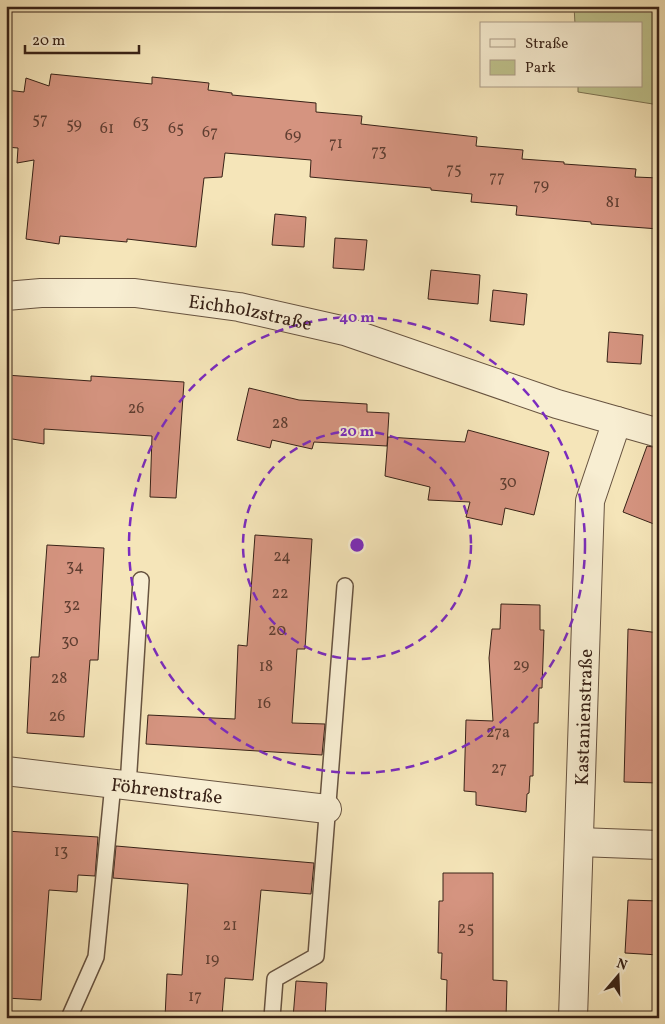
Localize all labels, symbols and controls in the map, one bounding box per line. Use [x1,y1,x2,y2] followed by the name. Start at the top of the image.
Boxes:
[25,22,139,54] scale bar
[480,22,642,88] legend
[32,31,65,52] text: 20 m
[525,34,568,55] text: Straße
[525,58,556,79] text: Park
[32,109,48,131] house number: 57
[133,113,149,135] house number: 63
[66,114,82,136] house number: 59
[100,118,114,140] house number: 61
[168,118,184,140] house number: 65
[202,122,218,144] house number: 67
[285,125,301,147] house number: 69
[329,133,343,155] house number: 71
[371,141,387,163] house number: 73
[446,159,462,181] house number: 75
[489,167,505,189] house number: 77
[533,175,549,197] house number: 79
[606,192,620,214] house number: 81
[187,289,314,338] street label: Eichholzstraße
[339,308,375,329] text: 40 m
[128,398,144,420] house number: 26
[272,413,288,435] house number: 28
[340,422,375,443] text: 20 m
[499,472,517,494] house number: 30
[348,536,366,554] centre of rings
[273,546,291,568] house number: 24
[66,556,84,578] house number: 34
[271,583,289,605] house number: 22
[64,595,80,617] house number: 32
[268,620,286,642] house number: 20
[61,631,79,653] house number: 30
[570,648,600,786] street label: Kastanienstraße
[513,655,529,677] house number: 29
[259,656,273,678] house number: 18
[51,668,67,690] house number: 28
[257,693,271,715] house number: 16
[49,706,65,728] house number: 26
[486,722,510,744] house number: 27a
[491,758,507,780] house number: 27
[110,773,224,812] street label: Föhrenstraße
[54,841,68,863] house number: 13
[223,915,237,937] house number: 21
[458,918,474,940] house number: 25
[205,949,219,971] house number: 19
[592,952,642,1002] north arrow
[614,954,630,976] text: N
[188,986,202,1008] house number: 17

